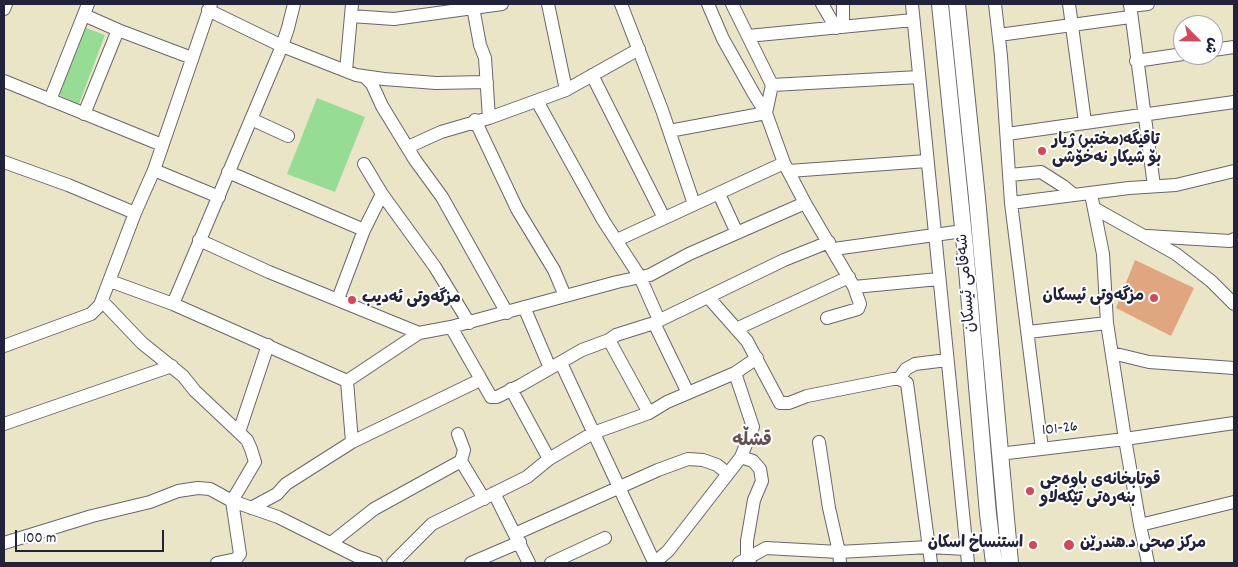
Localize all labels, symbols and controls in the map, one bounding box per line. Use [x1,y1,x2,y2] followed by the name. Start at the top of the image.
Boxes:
[1173,15,1223,65] north arrow
[1199,34,1223,56] text: ش
[1052,132,1161,170] place label: تاقیگە(مختبر) ژیار بۆ شیکار نەخۆشی
[1036,145,1048,157] marker: تاقیگە(مختبر) ژیار بۆ شیکار نەخۆشی
[954,233,982,333] street label: شەقامی ئیسکان
[1043,288,1144,308] place label: مزگەوتی ئیسکان
[362,290,461,310] place label: مزگەوتی ئەدیب
[1148,292,1160,304] marker: مزگەوتی ئیسکان
[346,294,358,306] marker: مزگەوتی ئەدیب
[1041,418,1079,442] street label: 101-26
[732,432,772,454] district label: قشڵه‌
[1040,472,1161,510] place label: قوتابخانه‌ی باوه‌جی بنه‌ره‌تی تێكه‌لاو
[1024,485,1036,497] marker: قوتابخانه‌ی باوه‌جی بنه‌ره‌تی تێكه‌لاو
[18,520,166,552] scale bar
[23,528,56,550] text: 100 m
[928,535,1023,555] place label: استنساخ اسکان
[1080,535,1206,555] place label: مرکز صحی د.هندرێن
[1062,538,1076,552] marker: مرکز صحی د.هندرێن
[1027,539,1039,551] marker: استنساخ اسکان

